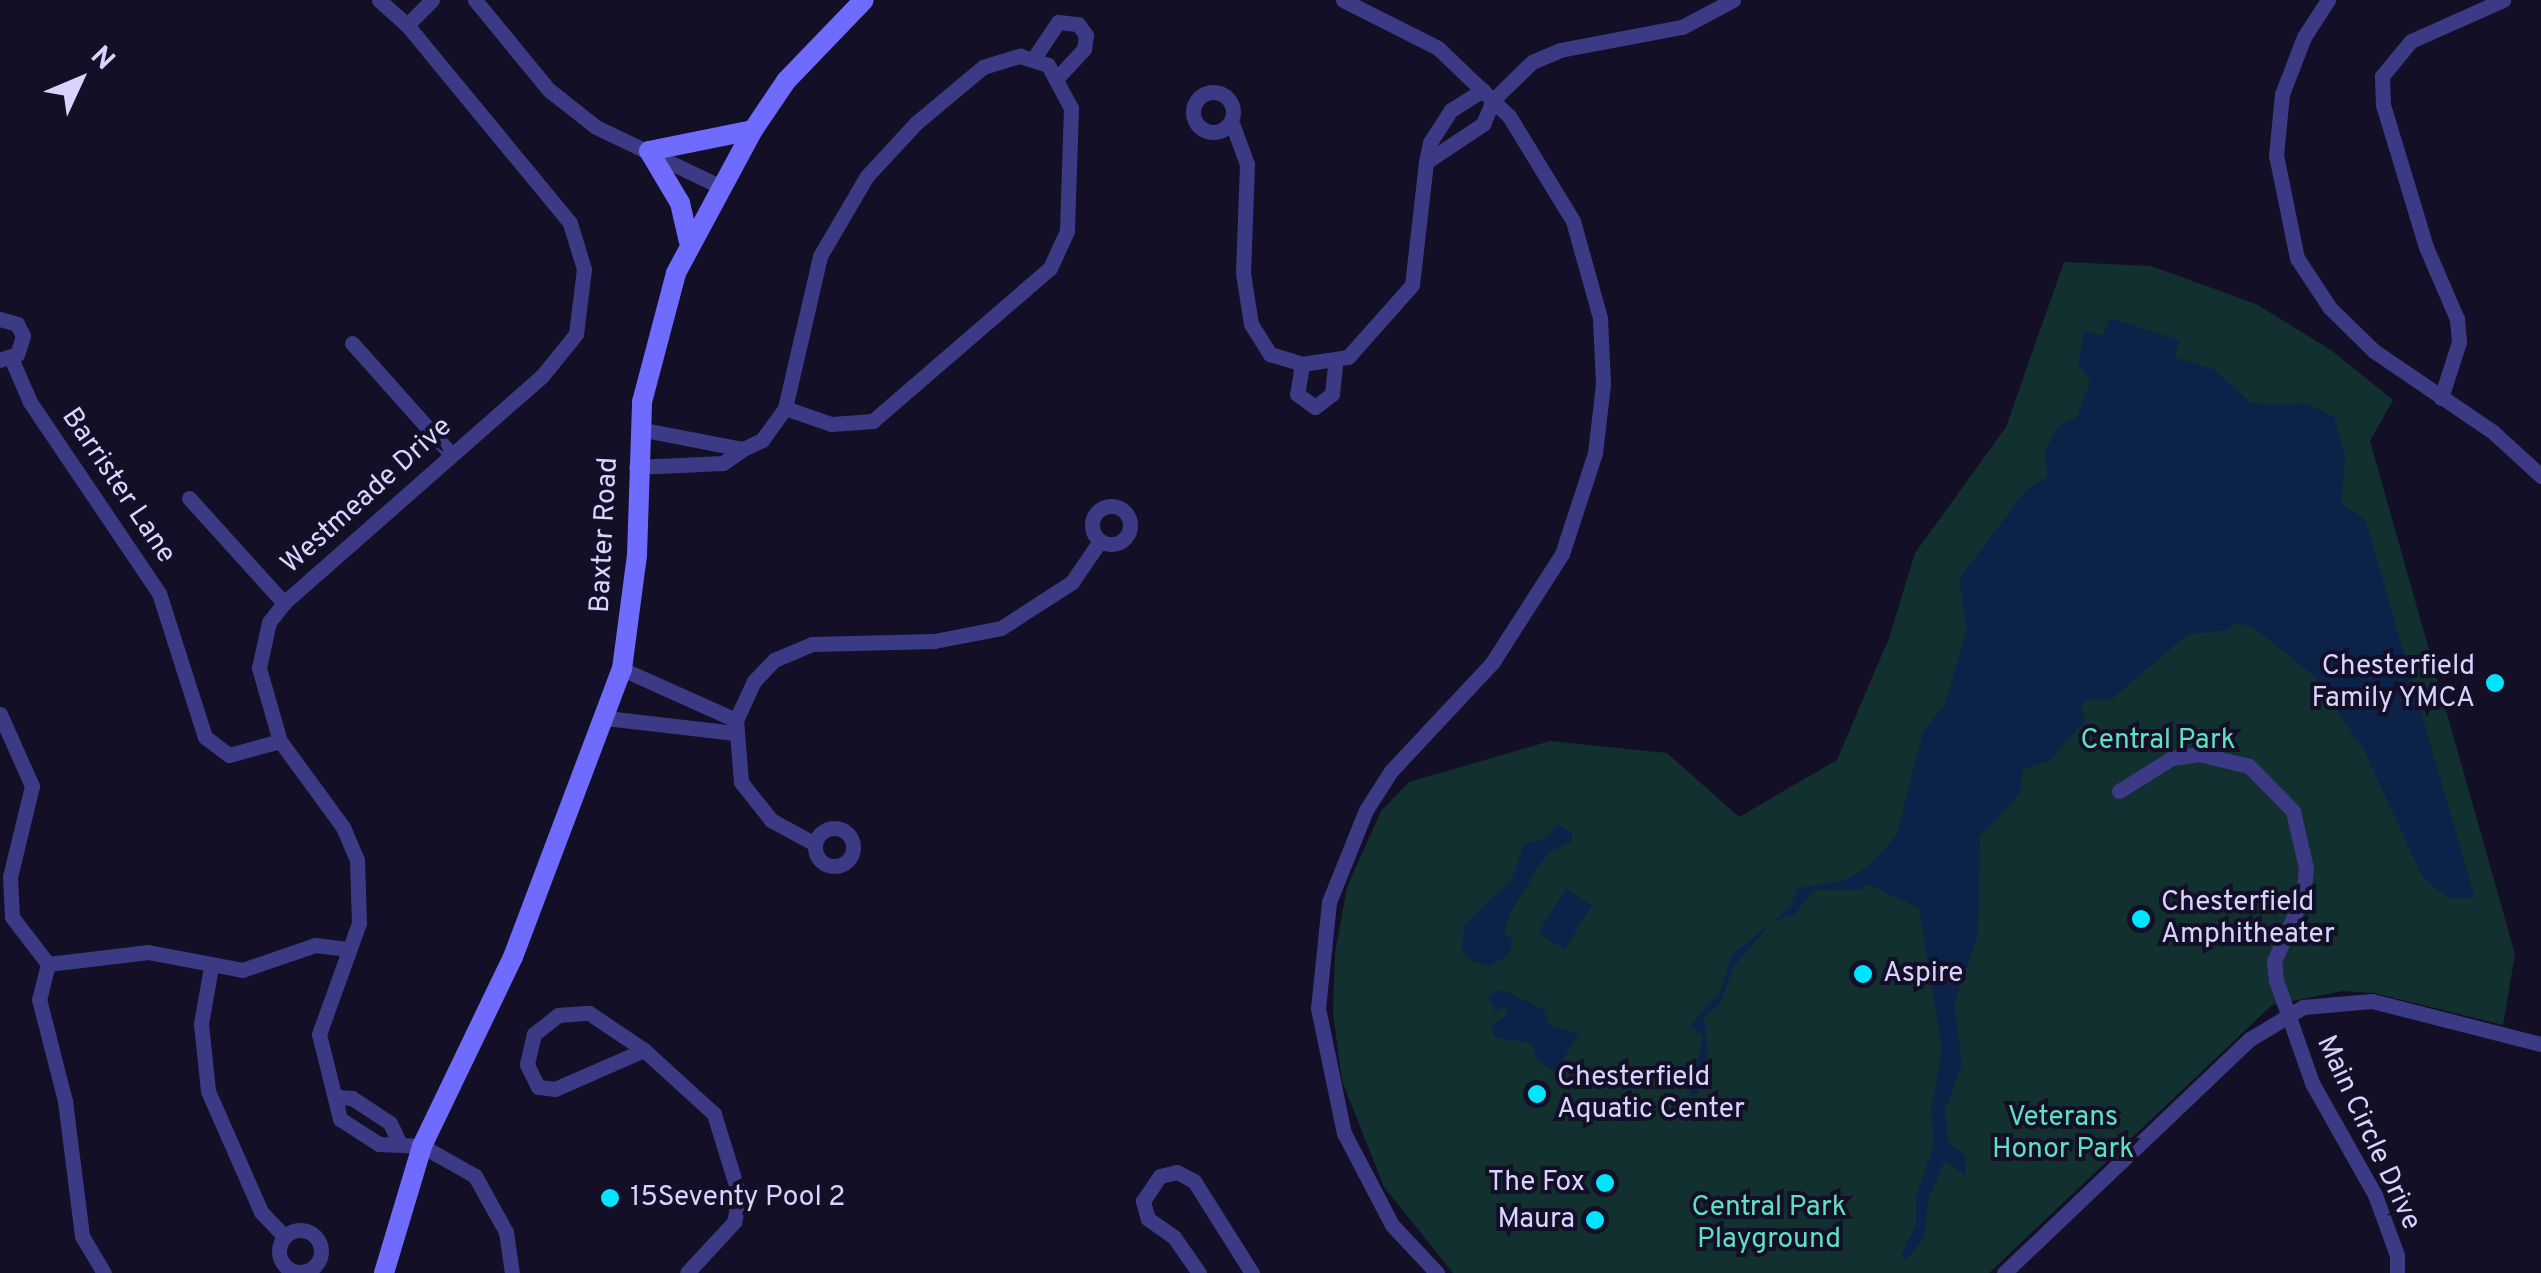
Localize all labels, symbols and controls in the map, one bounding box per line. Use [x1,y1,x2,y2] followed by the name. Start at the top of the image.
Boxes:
[30,30,130,130] north arrow
[82,39,122,79] text: N
[54,402,182,570] street label: Barrister Lane
[275,411,459,581] street label: Westmeade Drive
[584,456,626,614] street label: Baxter Road
[2310,650,2475,716] place label: Chesterfield Family YMCA
[2484,672,2506,694] marker: Chesterfield Family YMCA
[2080,724,2236,758] park label: Central Park
[2161,886,2335,952] place label: Chesterfield Amphitheater
[2130,908,2152,930] marker: Chesterfield Amphitheater
[1883,957,1963,991] place label: Aspire
[1852,963,1874,985] marker: Aspire
[2308,1030,2428,1236] street label: Main Circle Drive
[1557,1061,1745,1127] place label: Chesterfield Aquatic Center
[1526,1083,1548,1105] marker: Chesterfield Aquatic Center
[1992,1101,2134,1167] park label: Veterans Honor Park
[1488,1166,1585,1200] place label: The Fox
[1594,1172,1616,1194] marker: The Fox
[630,1181,845,1215] place label: 15Seventy Pool 2
[599,1187,621,1209] marker: 15Seventy Pool 2
[1691,1191,1847,1257] park label: Central Park Playground
[1498,1203,1575,1237] place label: Maura
[1584,1209,1606,1231] marker: Maura

